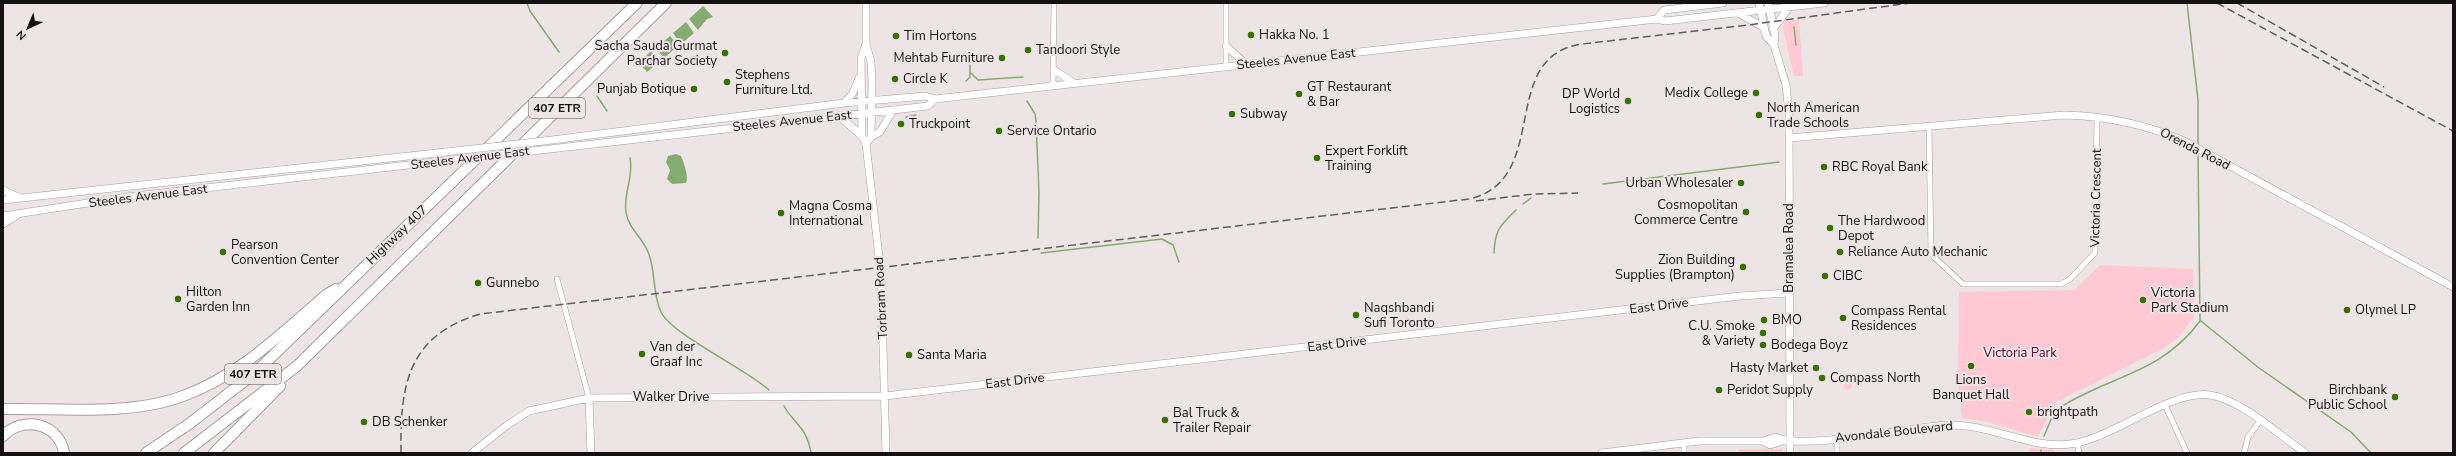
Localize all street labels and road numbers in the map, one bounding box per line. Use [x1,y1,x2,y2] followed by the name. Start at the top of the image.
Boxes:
[1236,44,1357,74] street label: Steeles Avenue East
[529,98,585,118] road number: 407 ETR
[732,106,853,136] street label: Steeles Avenue East
[2157,124,2233,174] street label: Orenda Road
[410,142,531,174] street label: Steeles Avenue East
[2086,148,2106,249] street label: Victoria Crescent
[88,180,209,212] street label: Steeles Avenue East
[362,201,432,269] street label: Highway 407
[1780,203,1798,293] street label: Bramalea Road
[870,256,892,340] street label: Torbram Road
[1628,293,1690,319] street label: East Drive
[1306,331,1368,357] street label: East Drive
[225,364,281,384] road number: 407 ETR
[984,368,1046,394] street label: East Drive
[633,388,709,406] street label: Walker Drive
[1834,417,1954,447] street label: Avondale Boulevard

